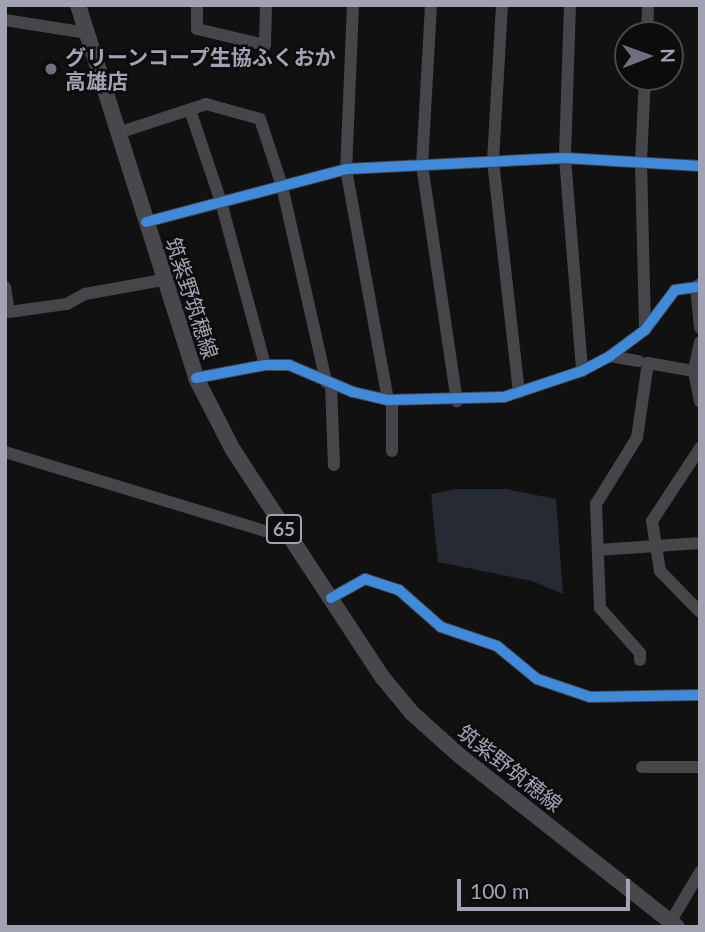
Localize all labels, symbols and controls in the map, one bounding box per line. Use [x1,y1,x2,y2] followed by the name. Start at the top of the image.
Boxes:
[614,21,684,91] north arrow
[65,44,338,94] place label: グリーンコープ生協ふくおか 高雄店
[657,48,680,63] text: N
[43,61,59,77] marker: グリーンコープ生協ふくおか 高雄店
[161,234,223,362] street label: 筑紫野筑穂線
[265,514,303,544] road number: 65
[453,719,567,817] street label: 筑紫野筑穂線
[460,866,633,910] scale bar
[470,878,529,903] text: 100 m

